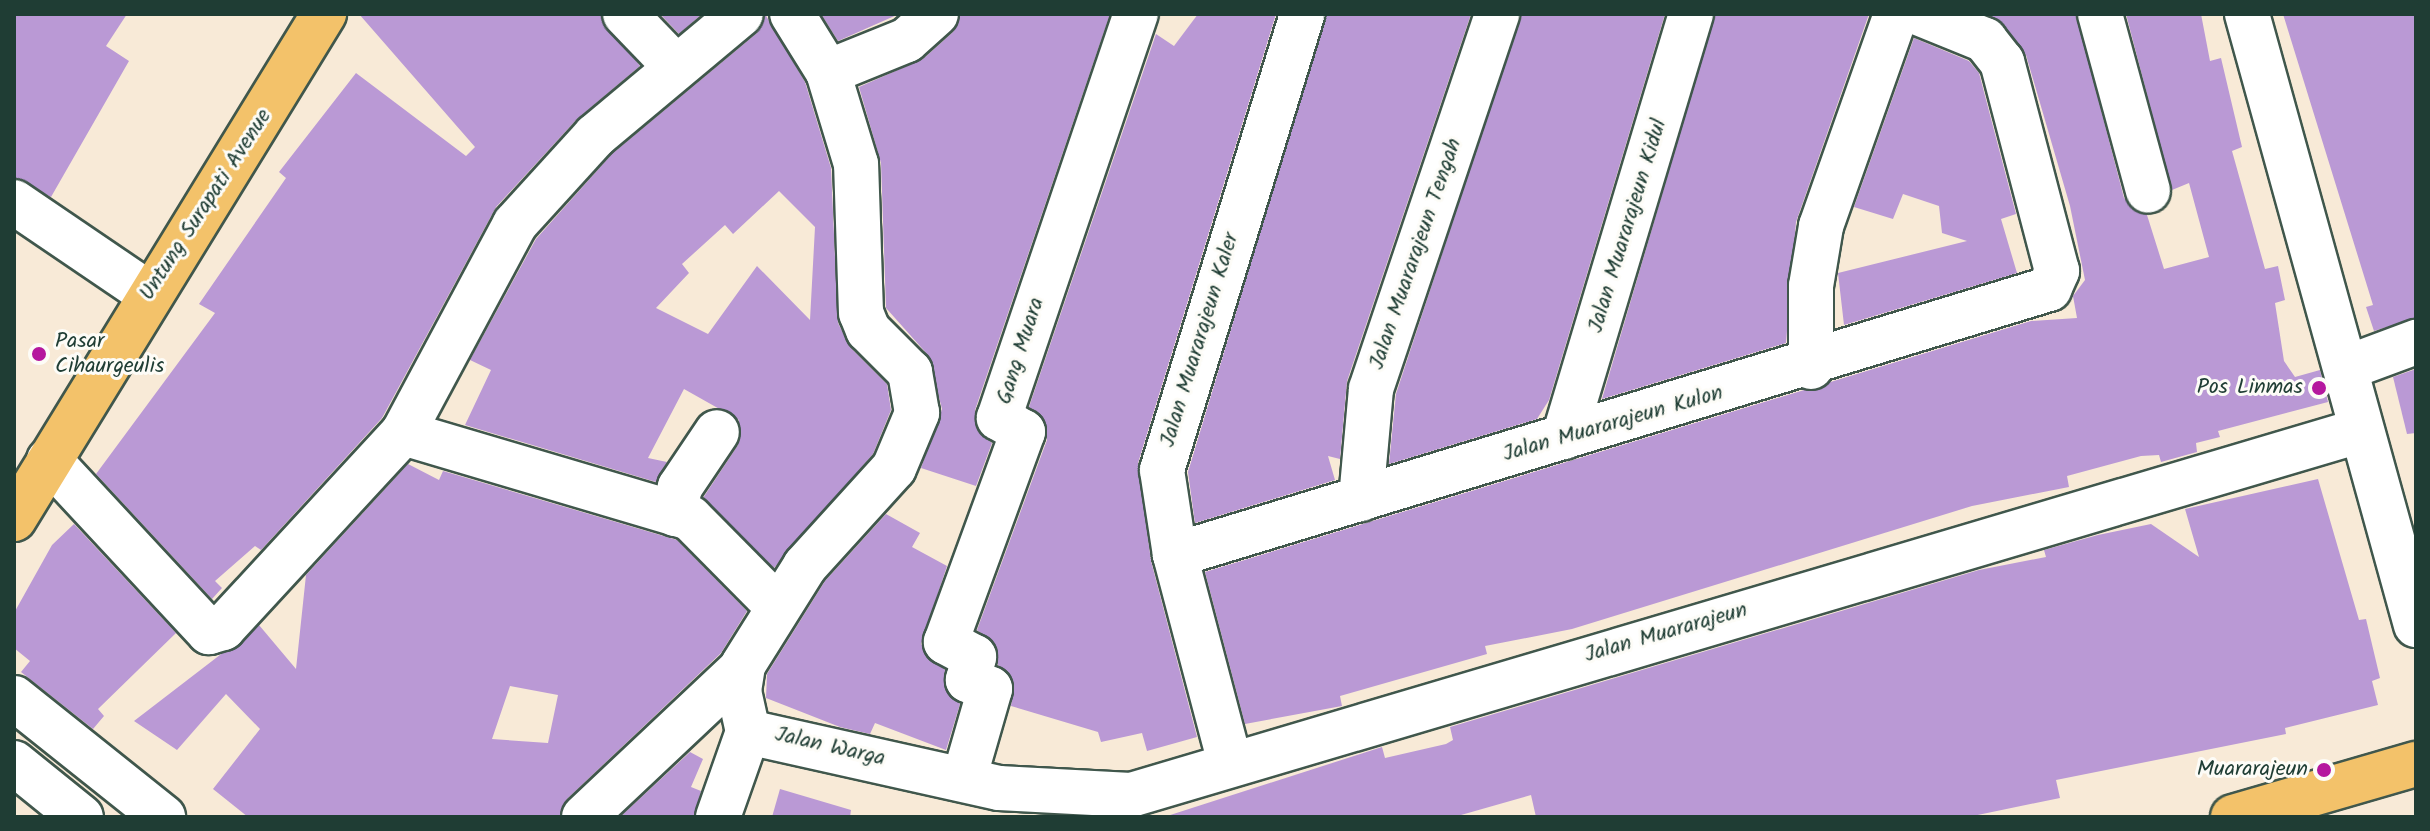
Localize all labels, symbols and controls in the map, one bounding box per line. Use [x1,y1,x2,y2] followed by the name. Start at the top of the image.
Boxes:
[134,104,278,306] street label: Untung Surapati Avenue
[1583,116,1673,336] street label: Jalan Muararajeun Kidul
[1364,135,1468,373] street label: Jalan Muararajeun Tengah
[1155,230,1245,450] street label: Jalan Muararajeun Kaler
[991,294,1051,408] street label: Gang Muara
[55,328,164,380] place label: Pasar Cihaurgeulis
[30,345,48,363] marker: Pasar Cihaurgeulis
[2197,375,2303,401] place label: Pos Linmas
[2310,379,2328,397] marker: Pos Linmas
[1500,380,1726,468] street label: Jalan Muararajeun Kulon
[1582,597,1750,669] street label: Jalan Muararajeun
[772,721,888,773] street label: Jalan Warga
[2197,757,2308,783] place label: Muararajeun
[2315,761,2333,779] marker: Muararajeun

